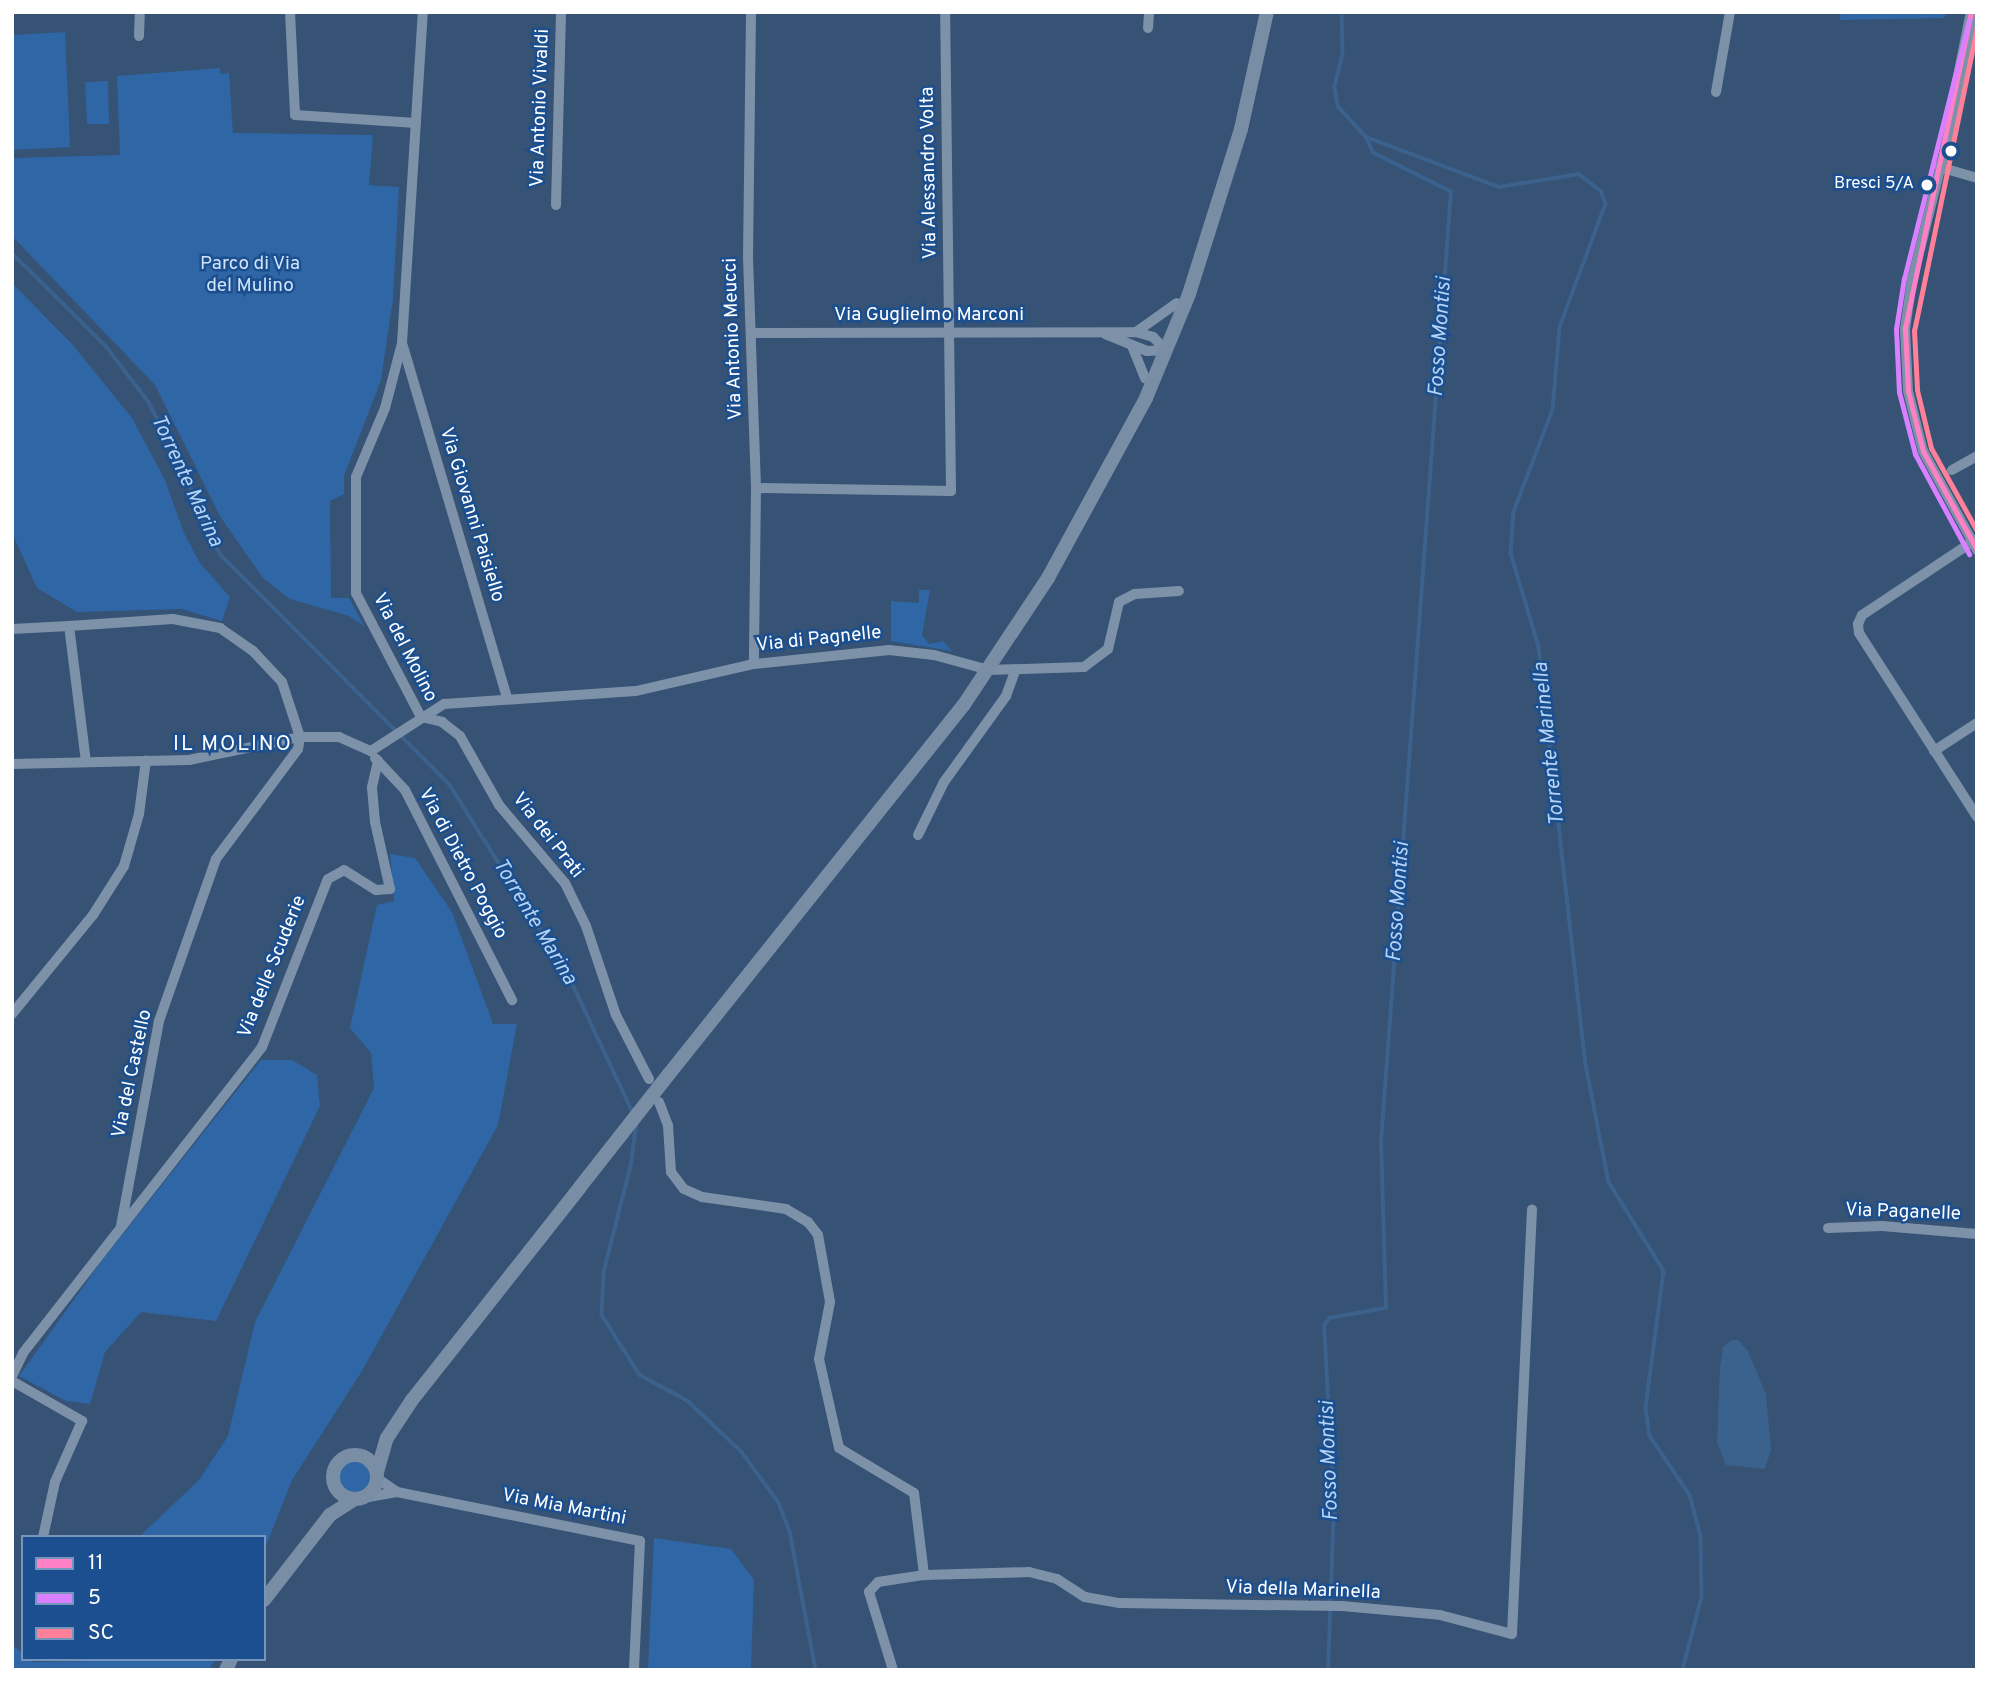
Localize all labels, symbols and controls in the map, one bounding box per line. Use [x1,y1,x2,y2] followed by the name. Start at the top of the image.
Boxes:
[527,28,555,188] street label: Via Antonio Vivaldi
[917,86,943,260] street label: Via Alessandro Volta
[1944,144,1958,158] unlabelled marker
[1834,175,1914,195] place label: Bresci 5/A
[1920,178,1934,192] marker: Bresci 5/A
[200,254,300,298] park label: Parco di Via del Mulino
[720,257,748,421] street label: Via Antonio Meucci
[1424,276,1458,398] water label: Fosso Montisi
[834,305,1024,327] street label: Via Guglielmo Marconi
[144,411,228,551] water label: Torrente Marina
[434,425,508,605] street label: Via Giovanni Paisiello
[367,590,441,706] street label: Via del Molino
[755,622,883,658] street label: Via di Pagnelle
[1529,661,1571,827] water label: Torrente Marinella
[174,732,292,758] district label: IL MOLINO
[413,785,511,943] street label: Via di Dietro Poggio
[507,789,587,883] street label: Via dei Prati
[1382,841,1416,963] water label: Fosso Montisi
[486,854,582,990] water label: Torrente Marina
[234,892,312,1042] street label: Via delle Scuderie
[108,1008,158,1140] street label: Via del Castello
[1845,1200,1961,1226] street label: Via Paganelle
[1315,1400,1345,1522] water label: Fosso Montisi
[500,1485,628,1531] street label: Via Mia Martini
[21,1535,266,1661] legend
[88,1550,104,1577] text: 11
[1225,1577,1381,1605] street label: Via della Marinella
[88,1585,101,1612] text: 5
[88,1620,114,1647] text: SC

